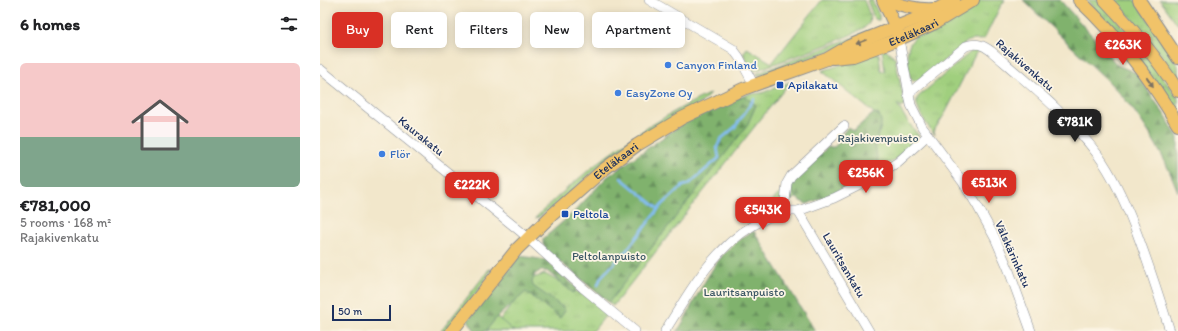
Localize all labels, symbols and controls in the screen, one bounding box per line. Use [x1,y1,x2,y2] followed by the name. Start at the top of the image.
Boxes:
[332,12,383,48] chip: Buy
[391,12,447,48] chip: Rent
[455,12,522,48] chip: Filters
[530,12,584,48] chip: New
[592,12,685,48] chip: Apartment
[278,13,300,35] icon: filters
[20,14,80,34] text: 6 homes
[887,16,941,49] street label: Eteläkaari
[1095,32,1151,66] pin: €263K
[993,36,1057,94] street label: Rajakivenkatu
[1105,37,1141,52] text: €263K
[854,39,866,45] one-way arrow
[676,58,757,72] place label: Canyon Finland
[663,60,673,70] marker: Canyon Finland
[1146,77,1154,88] one-way arrow
[788,78,838,92] place label: Apilakatu
[775,80,785,90] marker: Apilakatu
[626,86,693,100] place label: EasyZone Oy
[613,88,623,98] marker: EasyZone Oy
[124,89,196,161] icon: home
[1047,109,1103,143] pin: €781K
[395,113,447,159] street label: Kaurakatu
[1057,114,1093,129] text: €781K
[837,131,919,145] park label: Rajakivenpuisto
[590,140,641,182] street label: Eteläkaari
[390,147,411,161] place label: Flör
[377,149,387,159] marker: Flör
[838,160,894,194] pin: €256K
[848,165,884,180] text: €256K
[961,170,1017,204] pin: €513K
[444,172,500,206] pin: €222K
[971,175,1007,190] text: €513K
[454,177,490,192] text: €222K
[20,195,91,215] text: €781,000
[735,197,791,231] pin: €543K
[744,202,782,217] text: €543K
[573,207,610,221] place label: Peltola
[560,209,570,219] marker: Peltola
[20,215,111,230] text: 5 rooms · 168 m²
[992,218,1034,290] street label: Välskärinkatu
[20,230,99,245] text: Rajakivenkatu
[820,230,868,300] street label: Lauritsankatu
[572,249,646,263] park label: Peltolanpuisto
[703,285,785,299] park label: Lauritsanpuisto
[332,303,391,322] scale bar
[338,305,362,318] text: 50 m

